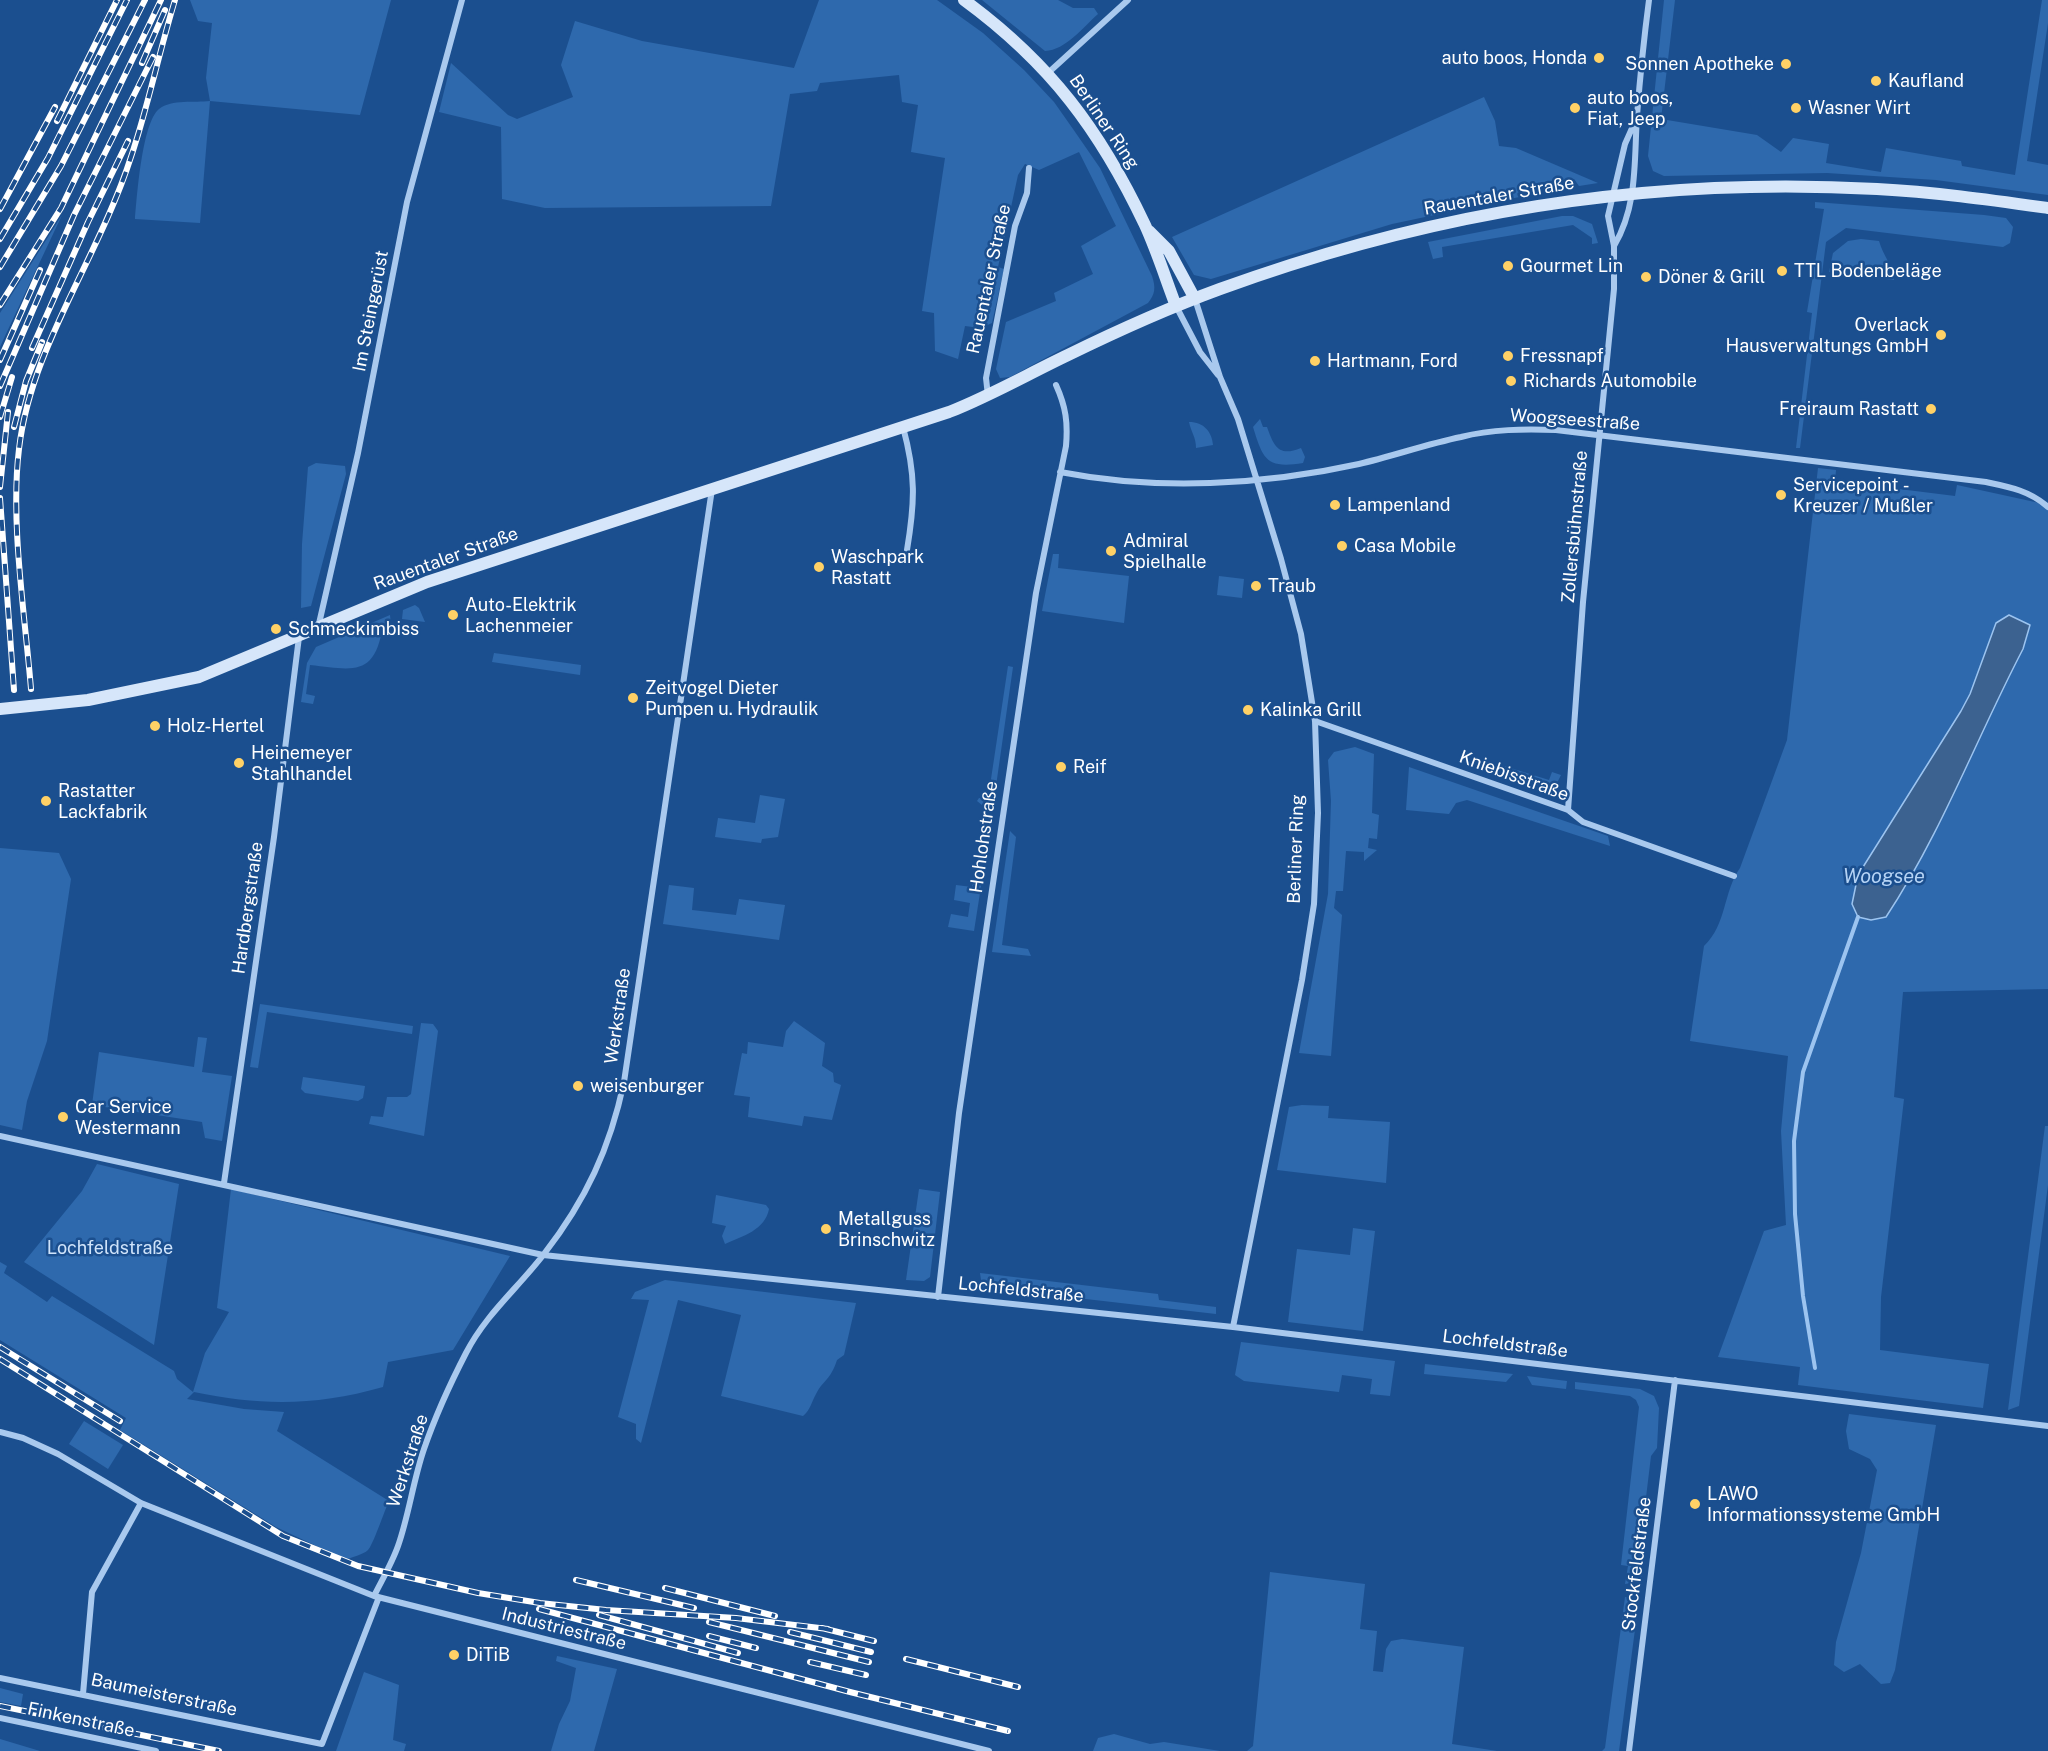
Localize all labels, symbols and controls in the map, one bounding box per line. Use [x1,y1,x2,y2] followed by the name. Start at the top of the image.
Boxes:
[1441,47,1587,69] place label: auto boos, Honda
[1592,51,1606,65] marker: auto boos, Honda
[1625,53,1774,75] place label: Sonnen Apotheke
[1779,57,1793,71] marker: Sonnen Apotheke
[1888,70,1964,92] place label: Kaufland
[1064,71,1144,173] street label: Berliner Ring
[1869,74,1883,88] marker: Kaufland
[1587,87,1673,130] place label: auto boos, Fiat, Jeep
[1808,97,1911,119] place label: Wasner Wirt
[1568,101,1582,115] marker: auto boos, Fiat, Jeep
[1789,101,1803,115] marker: Wasner Wirt
[1422,172,1576,220] street label: Rauentaler Straße
[963,202,1015,356] street label: Rauentaler Straße
[349,248,393,374] street label: Im Steingerüst
[1520,255,1623,277] place label: Gourmet Lin
[1501,259,1515,273] marker: Gourmet Lin
[1794,260,1942,282] place label: TTL Bodenbeläge
[1775,264,1789,278] marker: TTL Bodenbeläge
[1658,266,1765,288] place label: Döner & Grill
[1639,270,1653,284] marker: Döner & Grill
[1725,314,1929,356] place label: Overlack Hausverwaltungs GmbH
[1934,328,1948,342] marker: Overlack Hausverwaltungs GmbH
[1520,345,1604,367] place label: Fressnapf
[1501,349,1515,363] marker: Fressnapf
[1327,350,1458,372] place label: Hartmann, Ford
[1308,354,1322,368] marker: Hartmann, Ford
[1523,370,1697,392] place label: Richards Automobile
[1504,374,1518,388] marker: Richards Automobile
[1779,398,1919,420] place label: Freiraum Rastatt
[1924,402,1938,416] marker: Freiraum Rastatt
[1509,405,1641,435] street label: Woogseestraße
[1558,450,1592,604] street label: Zollersbühnstraße
[1793,474,1933,516] place label: Servicepoint - Kreuzer / Mußler
[1774,488,1788,502] marker: Servicepoint - Kreuzer / Mußler
[1347,494,1450,516] place label: Lampenland
[1328,498,1342,512] marker: Lampenland
[371,523,521,595] street label: Rauentaler Straße
[1123,530,1206,572] place label: Admiral Spielhalle
[1354,535,1456,557] place label: Casa Mobile
[1335,539,1349,553] marker: Casa Mobile
[1104,544,1118,558] marker: Admiral Spielhalle
[831,546,924,588] place label: Waschpark Rastatt
[812,560,826,574] marker: Waschpark Rastatt
[1268,575,1316,597] place label: Traub
[1249,579,1263,593] marker: Traub
[465,594,577,636] place label: Auto-Elektrik Lachenmeier
[446,608,460,622] marker: Auto-Elektrik Lachenmeier
[288,618,419,640] place label: Schmeckimbiss
[269,622,283,636] marker: Schmeckimbiss
[645,677,818,720] place label: Zeitvogel Dieter Pumpen u. Hydraulik
[626,691,640,705] marker: Zeitvogel Dieter Pumpen u. Hydraulik
[1260,699,1362,721] place label: Kalinka Grill
[1241,703,1255,717] marker: Kalinka Grill
[167,715,264,737] place label: Holz-Hertel
[148,719,162,733] marker: Holz-Hertel
[251,742,352,784] place label: Heinemeyer Stahlhandel
[1456,746,1572,806] street label: Kniebisstraße
[232,756,246,770] marker: Heinemeyer Stahlhandel
[1073,756,1107,778] place label: Reif
[1054,760,1068,774] marker: Reif
[58,780,148,822] place label: Rastatter Lackfabrik
[965,780,1003,894] street label: Hohlohstraße
[39,794,53,808] marker: Rastatter Lackfabrik
[1283,794,1309,904] street label: Berliner Ring
[228,840,268,976] street label: Hardbergstraße
[1843,865,1925,889] water label: Woogsee
[601,967,635,1065] street label: Werkstraße
[590,1075,704,1097] place label: weisenburger
[571,1079,585,1093] marker: weisenburger
[75,1096,181,1138] place label: Car Service Westermann
[56,1110,70,1124] marker: Car Service Westermann
[838,1208,935,1250] place label: Metallguss Brinschwitz
[819,1222,833,1236] marker: Metallguss Brinschwitz
[47,1237,173,1259] park label: Lochfeldstraße
[957,1273,1085,1307] street label: Lochfeldstraße
[1441,1326,1569,1362] street label: Lochfeldstraße
[383,1412,433,1510] street label: Werkstraße
[1707,1483,1940,1526] place label: LAWO Informationssysteme GmbH
[1618,1496,1656,1632] street label: Stockfeldstraße
[1688,1497,1702,1511] marker: LAWO Informationssysteme GmbH
[499,1603,629,1655] street label: Industriestraße
[466,1644,510,1666] place label: DiTiB
[447,1648,461,1662] marker: DiTiB
[89,1669,239,1721] street label: Baumeisterstraße
[25,1698,137,1742] street label: Finkenstraße

